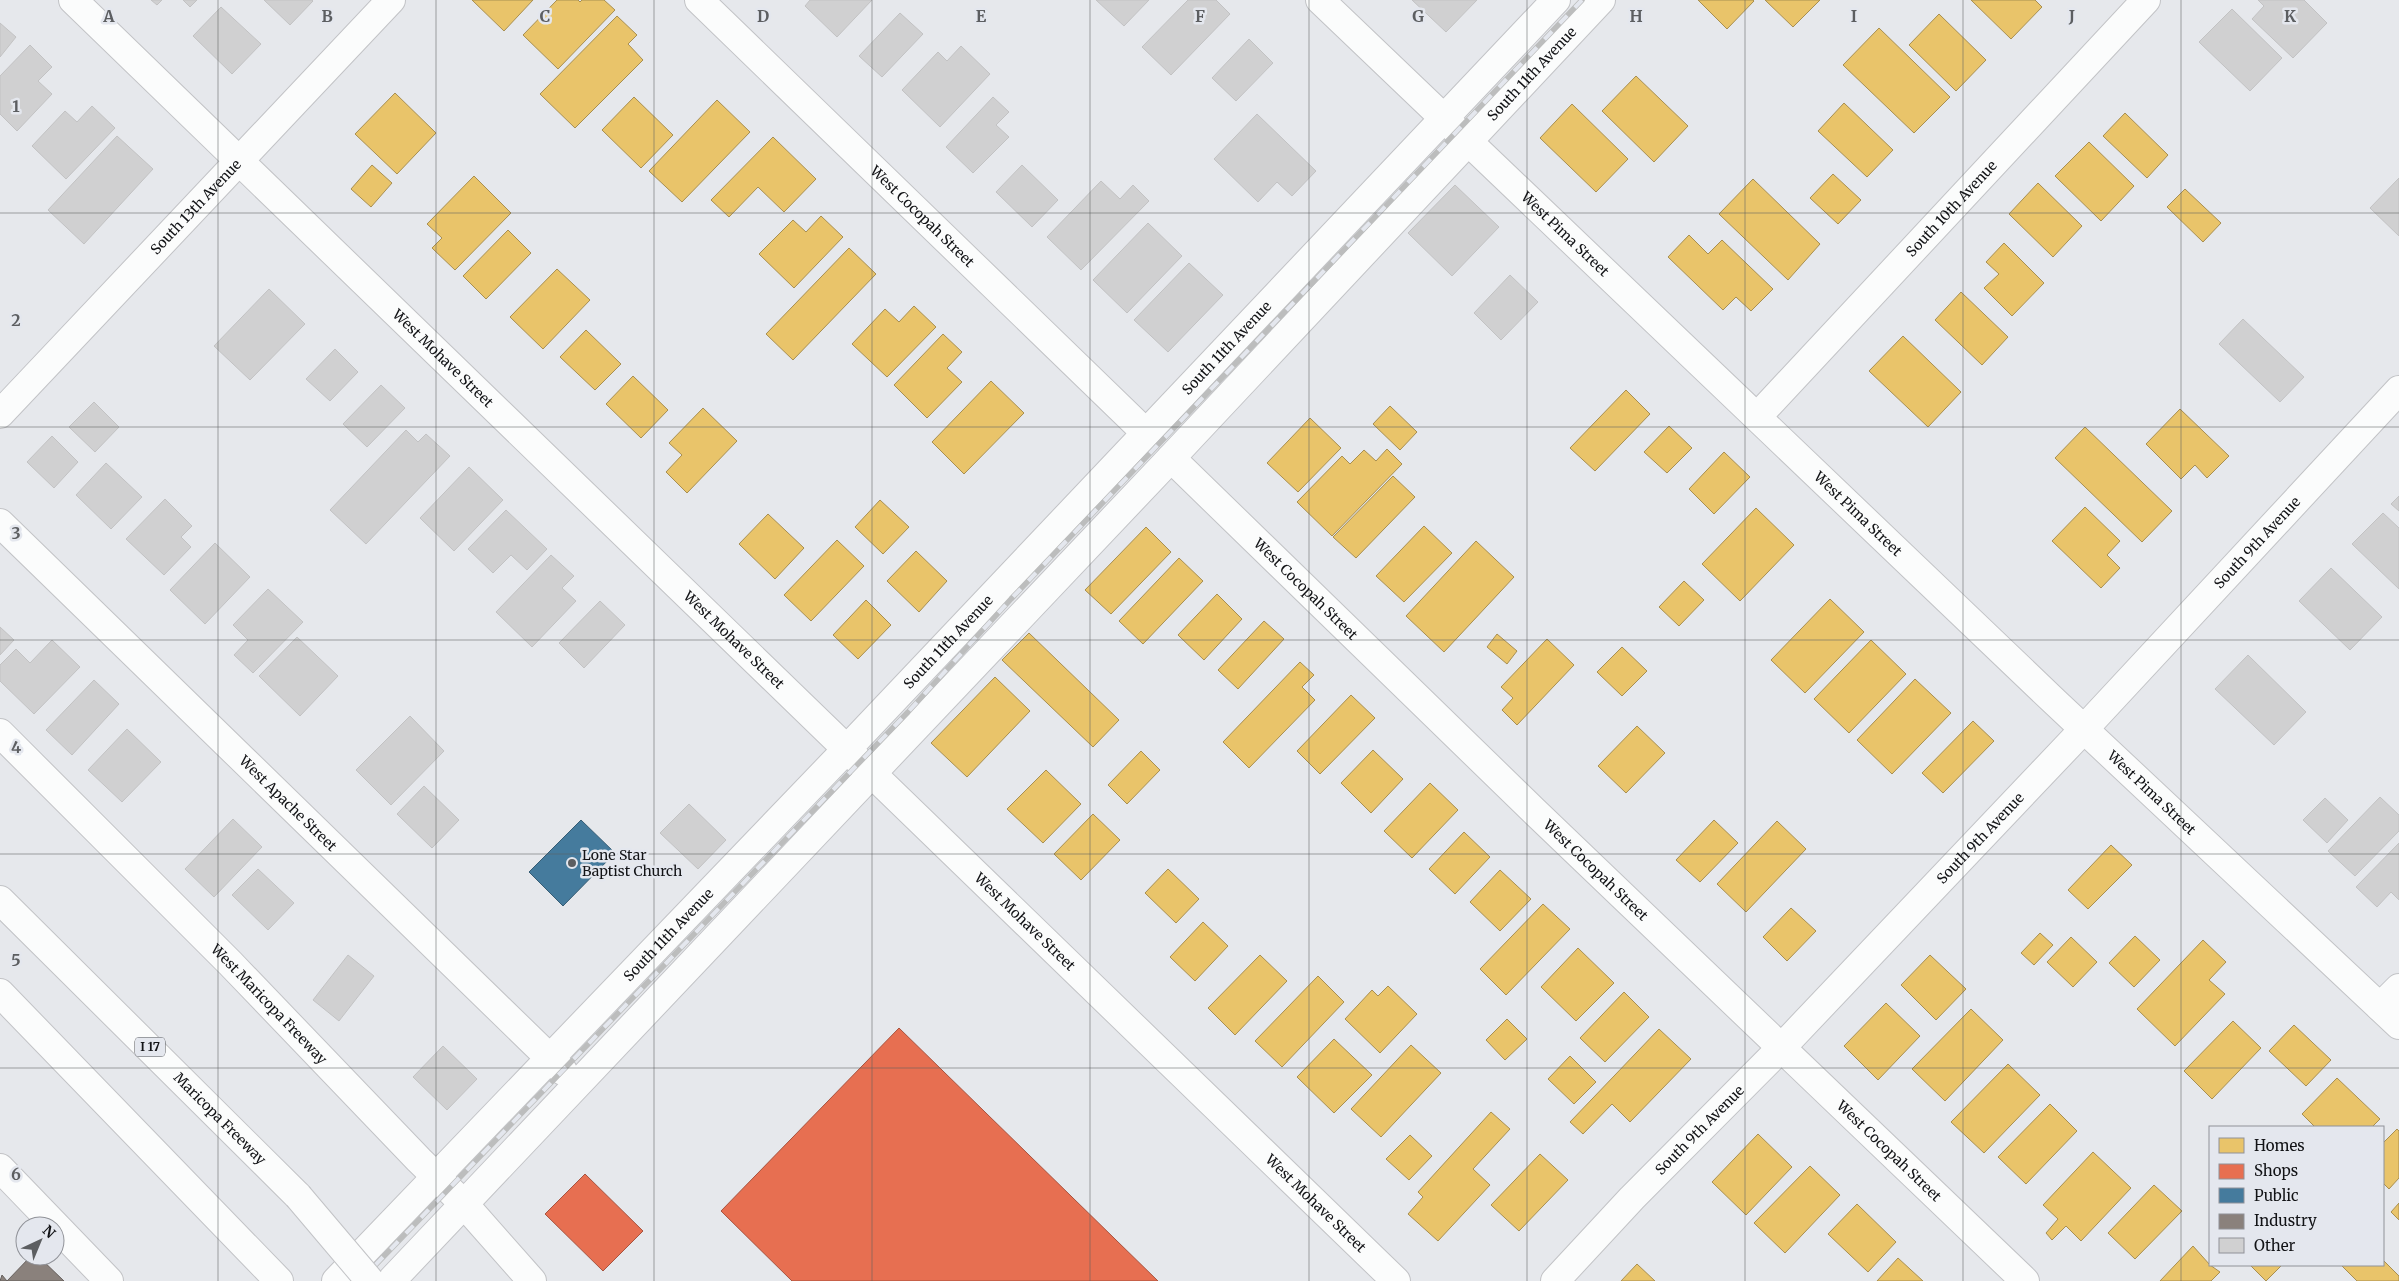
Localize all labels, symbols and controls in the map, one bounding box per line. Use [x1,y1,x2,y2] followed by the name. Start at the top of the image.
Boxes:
[102,6,115,26] text: A
[321,6,333,26] text: B
[540,6,550,26] text: C
[757,6,769,26] text: D
[976,6,987,26] text: E
[1195,6,1205,26] text: F
[1412,6,1424,26] text: G
[1629,6,1643,26] text: H
[1851,6,1857,26] text: I
[2068,6,2075,26] text: J
[2284,6,2296,26] text: K
[1483,23,1580,124] street label: South 11th Avenue
[12,96,20,116] text: 1
[146,155,245,258] street label: South 13th Avenue
[1902,157,2001,261] street label: South 10th Avenue
[866,161,979,271] street label: West Cocopah Street
[1517,187,1613,281] street label: West Pima Street
[1178,297,1275,398] street label: South 11th Avenue
[388,305,498,411] street label: West Mohave Street
[11,310,21,330] text: 2
[1810,467,1906,560] street label: West Pima Street
[2210,493,2304,592] street label: South 9th Avenue
[11,523,21,543] text: 3
[1249,534,1362,644] street label: West Cocopah Street
[679,586,788,693] street label: West Mohave Street
[900,591,997,693] street label: South 11th Avenue
[11,737,21,757] text: 4
[2103,746,2200,839] street label: West Pima Street
[235,751,341,855] street label: West Apache Street
[1933,789,2028,888] street label: South 9th Avenue
[1539,815,1652,925] street label: West Cocopah Street
[582,846,682,880] place label: Lone Star Baptist Church
[566,857,578,869] marker: Lone Star Baptist Church
[970,868,1079,975] street label: West Mohave Street
[620,885,717,985] street label: South 11th Avenue
[207,940,332,1068] street label: West Maricopa Freeway
[11,950,21,970] text: 5
[135,1038,165,1056] road number: I 17
[170,1069,271,1169] street label: Maricopa Freeway
[1651,1082,1748,1179] street label: South 9th Avenue
[1832,1096,1946,1206] street label: West Cocopah Street
[2209,1126,2384,1266] legend
[2254,1136,2305,1155] text: Homes
[1261,1150,1370,1257] street label: West Mohave Street
[2254,1161,2298,1180] text: Shops
[11,1164,21,1184] text: 6
[2254,1186,2299,1205] text: Public
[2254,1211,2317,1230] text: Industry
[15,1216,65,1266] north arrow
[39,1221,59,1242] text: N
[2254,1236,2296,1255] text: Other

